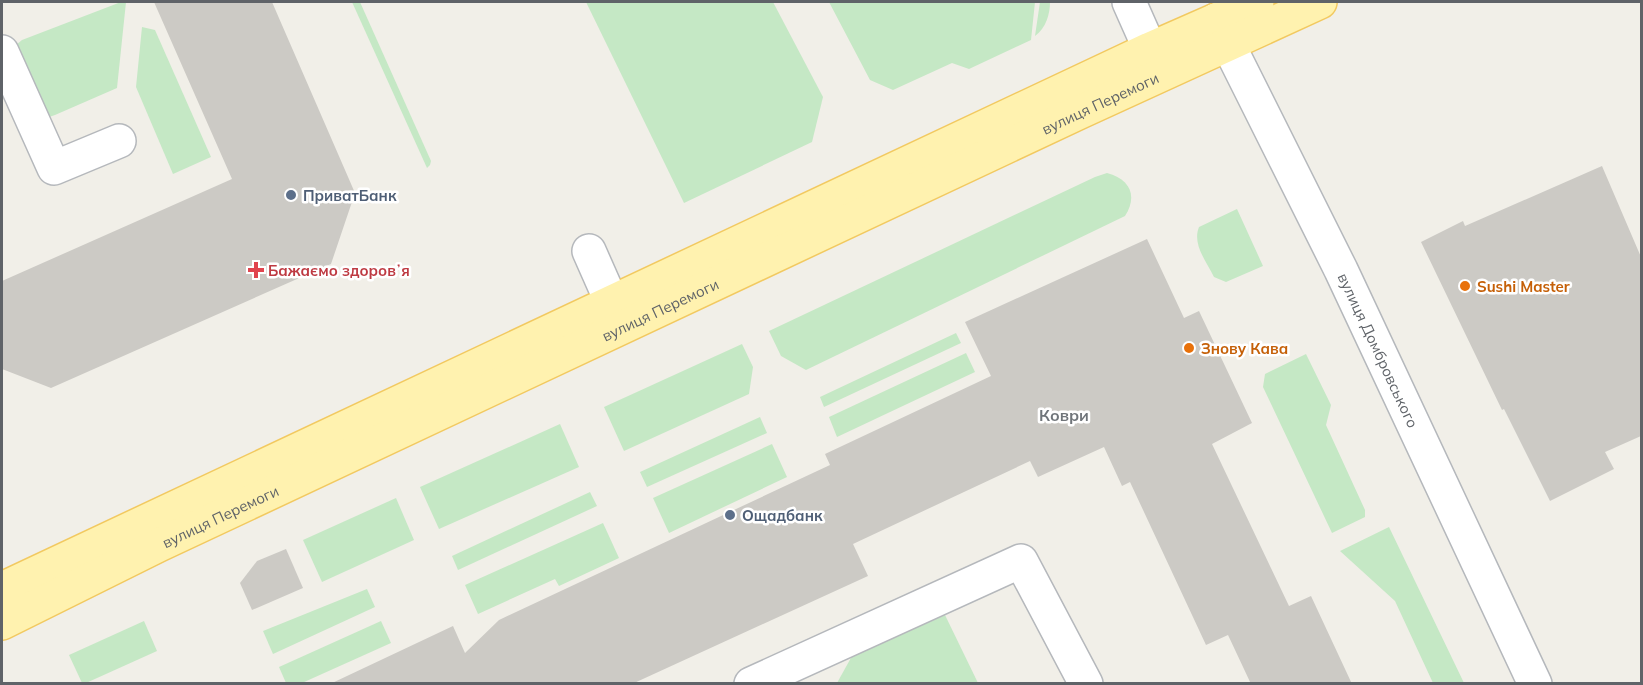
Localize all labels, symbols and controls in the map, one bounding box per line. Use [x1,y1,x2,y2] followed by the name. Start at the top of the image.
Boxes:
[1038,68,1162,138] street label: вулиця Перемоги
[303,186,397,205] place label: ПриватБанк
[284,188,298,202] marker: ПриватБанк
[268,261,410,280] place label: Бажаємо здоровʼя
[249,263,263,277] marker: Бажаємо здоровʼя
[1334,270,1423,431] street label: вулиця Домбровського
[599,274,722,345] street label: вулиця Перемоги
[1477,277,1570,296] place label: Sushi Master
[1458,279,1472,293] marker: Sushi Master
[1201,339,1288,358] place label: Знову Кава
[1182,341,1196,355] marker: Знову Кава
[1039,405,1089,425] district label: Коври
[159,481,282,552] street label: вулиця Перемоги
[742,506,823,525] place label: Ощадбанк
[723,508,737,522] marker: Ощадбанк

